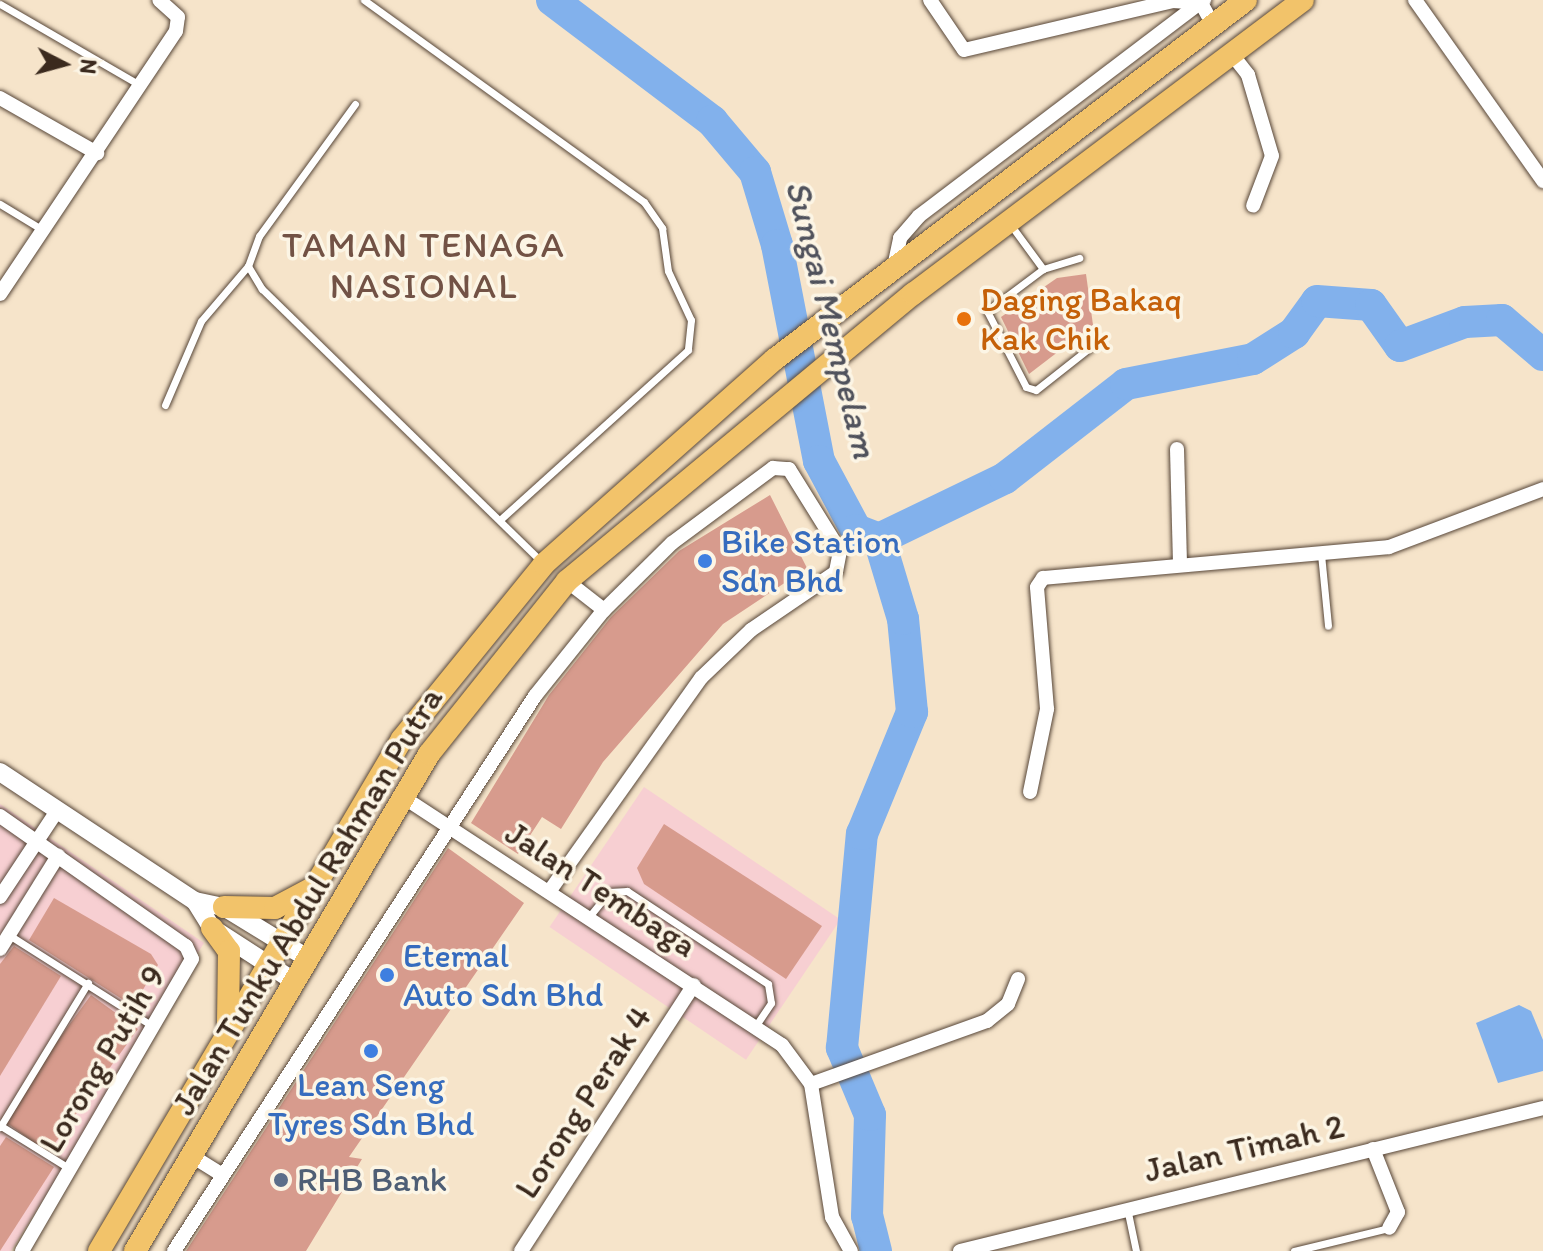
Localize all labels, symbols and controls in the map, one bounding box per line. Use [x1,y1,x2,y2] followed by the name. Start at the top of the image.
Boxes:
[24,24,104,104] north arrow
[74,58,103,75] text: N
[777,176,887,462] water label: Sungai Mempelam
[281,222,567,307] district label: TAMAN TENAGA NASIONAL
[980,279,1181,358] place label: Daging Bakaq Kak Chik
[955,310,973,328] marker: Daging Bakaq Kak Chik
[721,521,901,600] place label: Bike Station Sdn Bhd
[696,552,714,570] marker: Bike Station Sdn Bhd
[164,682,450,1120] street label: Jalan Tunku Abdul Rahman Putra
[499,813,703,965] street label: Jalan Tembaga
[403,935,603,1014] place label: Eternal Auto Sdn Bhd
[30,958,174,1160] street label: Lorong Putih 9
[378,966,396,984] marker: Eternal Auto Sdn Bhd
[506,999,660,1205] street label: Lorong Perak 4
[362,1042,380,1060] marker: Lean Seng Tyres Sdn Bhd
[268,1064,474,1144] place label: Lean Seng Tyres Sdn Bhd
[1141,1105,1347,1191] street label: Jalan Timah 2
[297,1160,447,1200] place label: RHB Bank
[272,1171,290,1189] marker: RHB Bank

